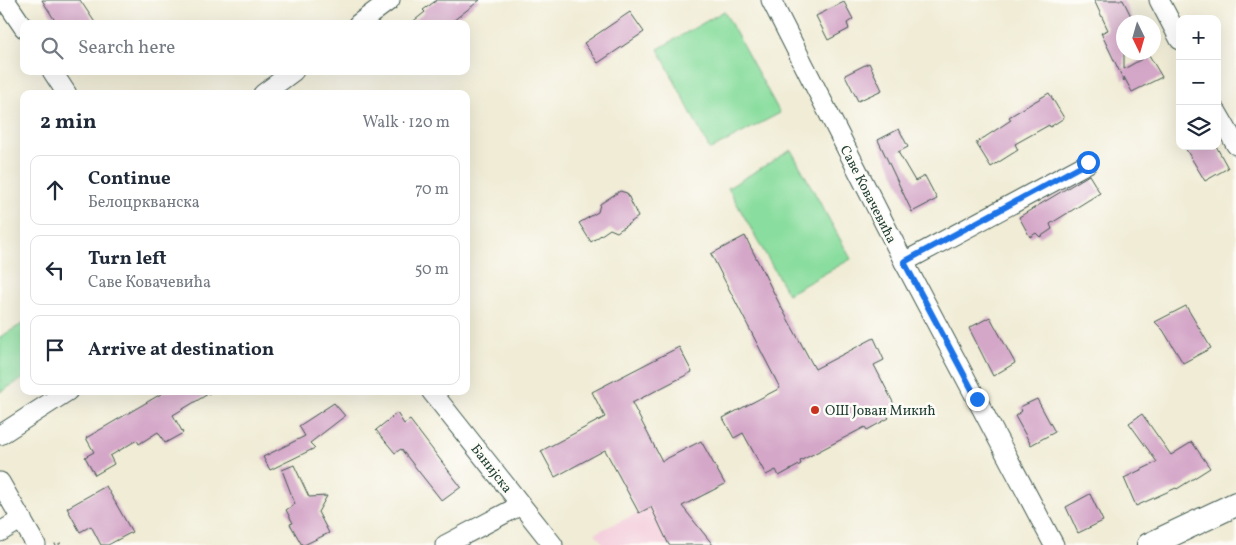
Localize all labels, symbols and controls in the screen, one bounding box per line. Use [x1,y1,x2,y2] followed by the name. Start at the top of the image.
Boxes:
[1116,15,1161,60] north arrow
[1176,15,1221,150] map controls
[1176,15,1221,60] button: +
[20,20,470,75] search box
[38,34,66,62] icon: search
[78,35,175,61] text: Search here
[1176,60,1221,105] button: −
[1176,105,1221,150] button: layers
[40,108,97,137] text: 2 min
[362,112,450,134] text: Walk · 120 m
[835,142,901,247] street label: Саве Ковачевића
[1077,151,1100,174] route start
[88,166,171,192] text: Continue
[41,176,69,204] icon: ahead
[415,179,449,201] text: 70 m
[88,192,200,214] text: Белоцркванска
[88,246,167,272] text: Turn left
[41,256,69,284] icon: left
[415,259,449,281] text: 50 m
[88,272,211,294] text: Саве Ковачевића
[41,336,69,364] icon: arrive
[88,337,274,363] text: Arrive at destination
[966,388,989,411] route end
[825,402,936,421] place label: ОШ Јован Микић
[809,404,821,416] marker: ОШ Јован Микић
[466,440,516,497] street label: Банијска

